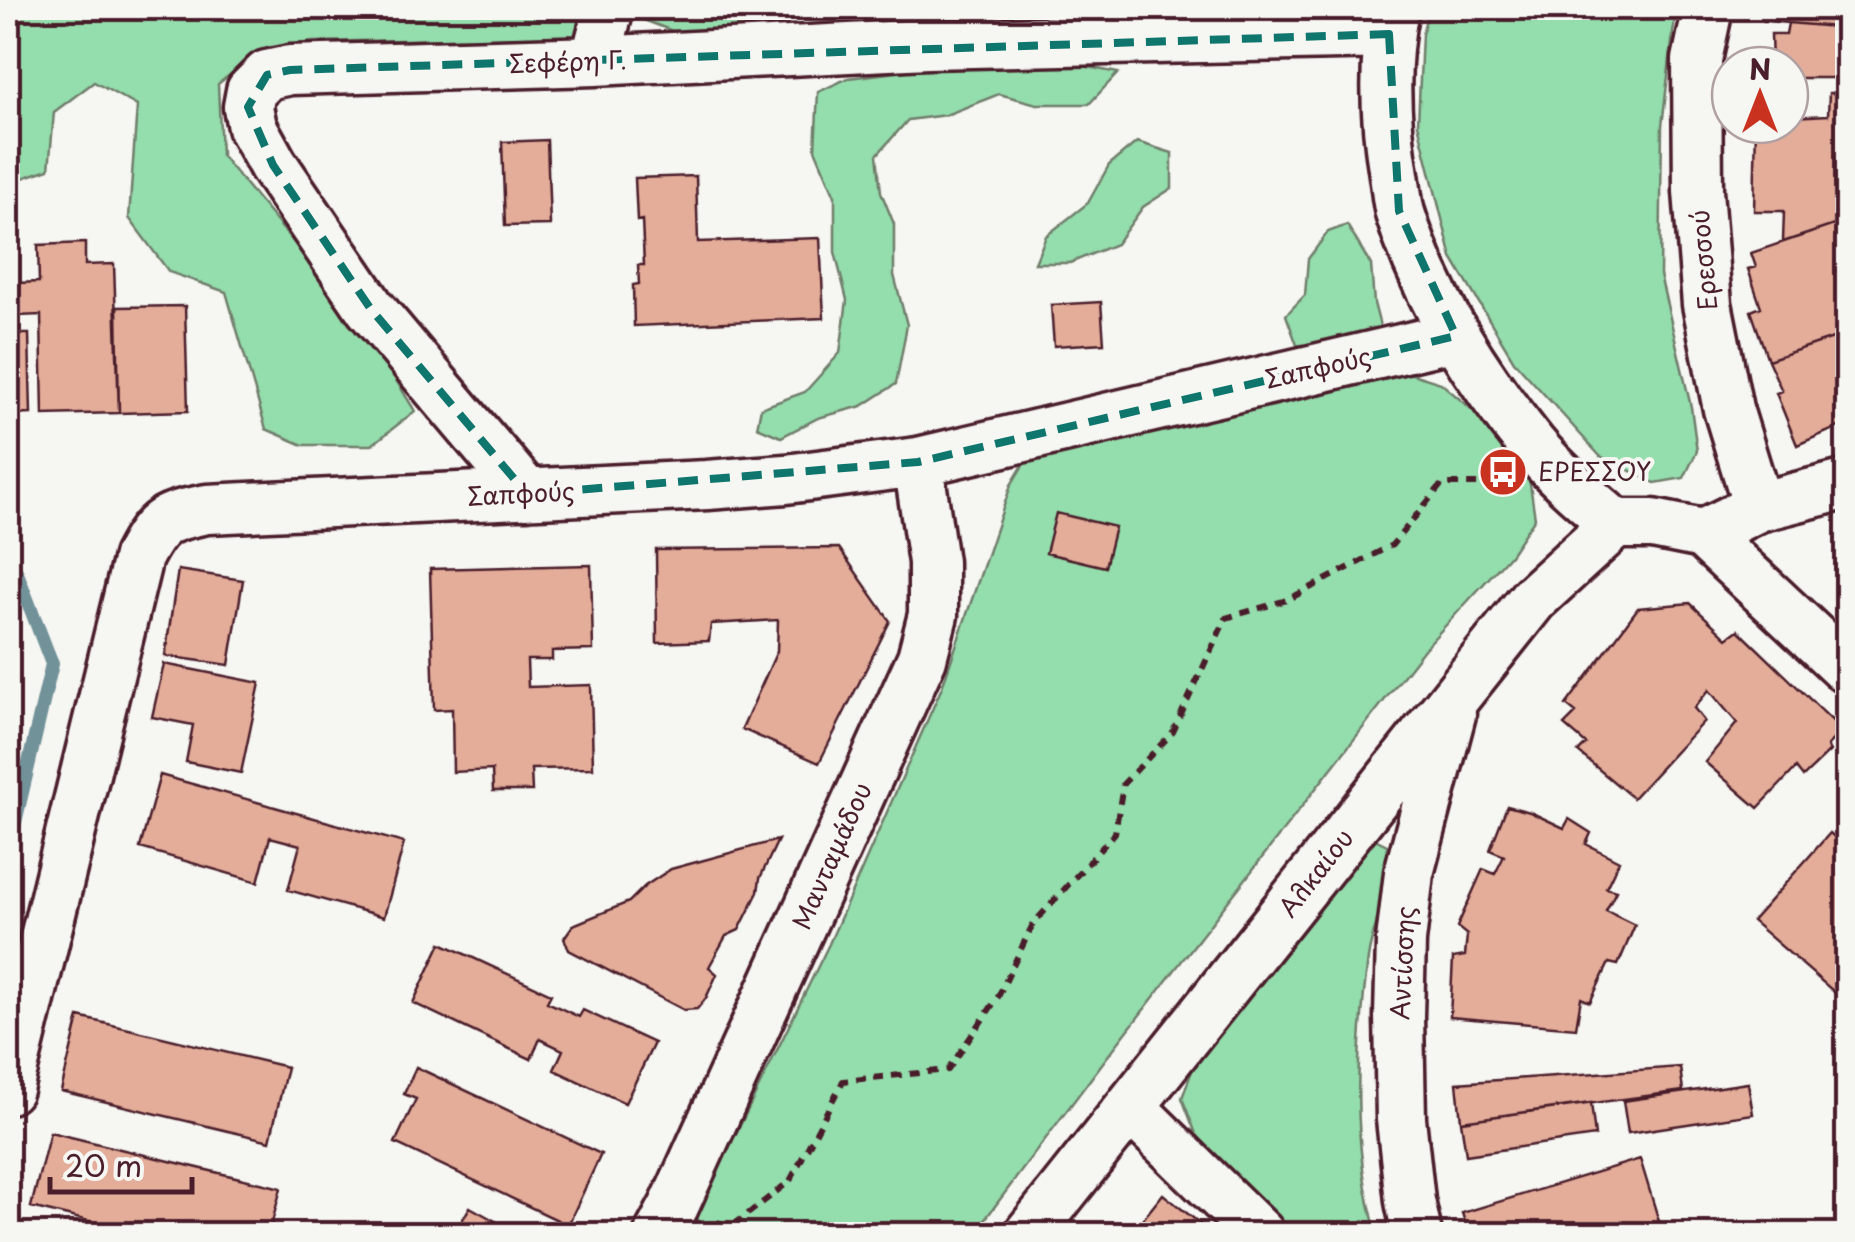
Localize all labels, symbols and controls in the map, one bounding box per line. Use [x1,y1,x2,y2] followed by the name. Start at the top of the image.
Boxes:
[509,40,627,82] street label: Σεφέρη Γ.
[1710,45,1810,145] north arrow
[1749,47,1771,90] text: N
[1680,208,1726,312] street label: Ερεσσού
[1261,336,1374,398] street label: Σαπφούς
[1477,446,1529,498] bus stop icon: ΕΡΕΣΣΟΥ
[1538,452,1651,490] place label: ΕΡΕΣΣΟΥ
[466,471,576,515] street label: Σαπφούς
[782,776,880,935] street label: Μανταμάδου
[1269,820,1362,925] street label: Αλκαίου
[1380,905,1424,1021] street label: Αντίσσης
[50,1132,192,1194] scale bar
[65,1142,142,1187] text: 20 m

